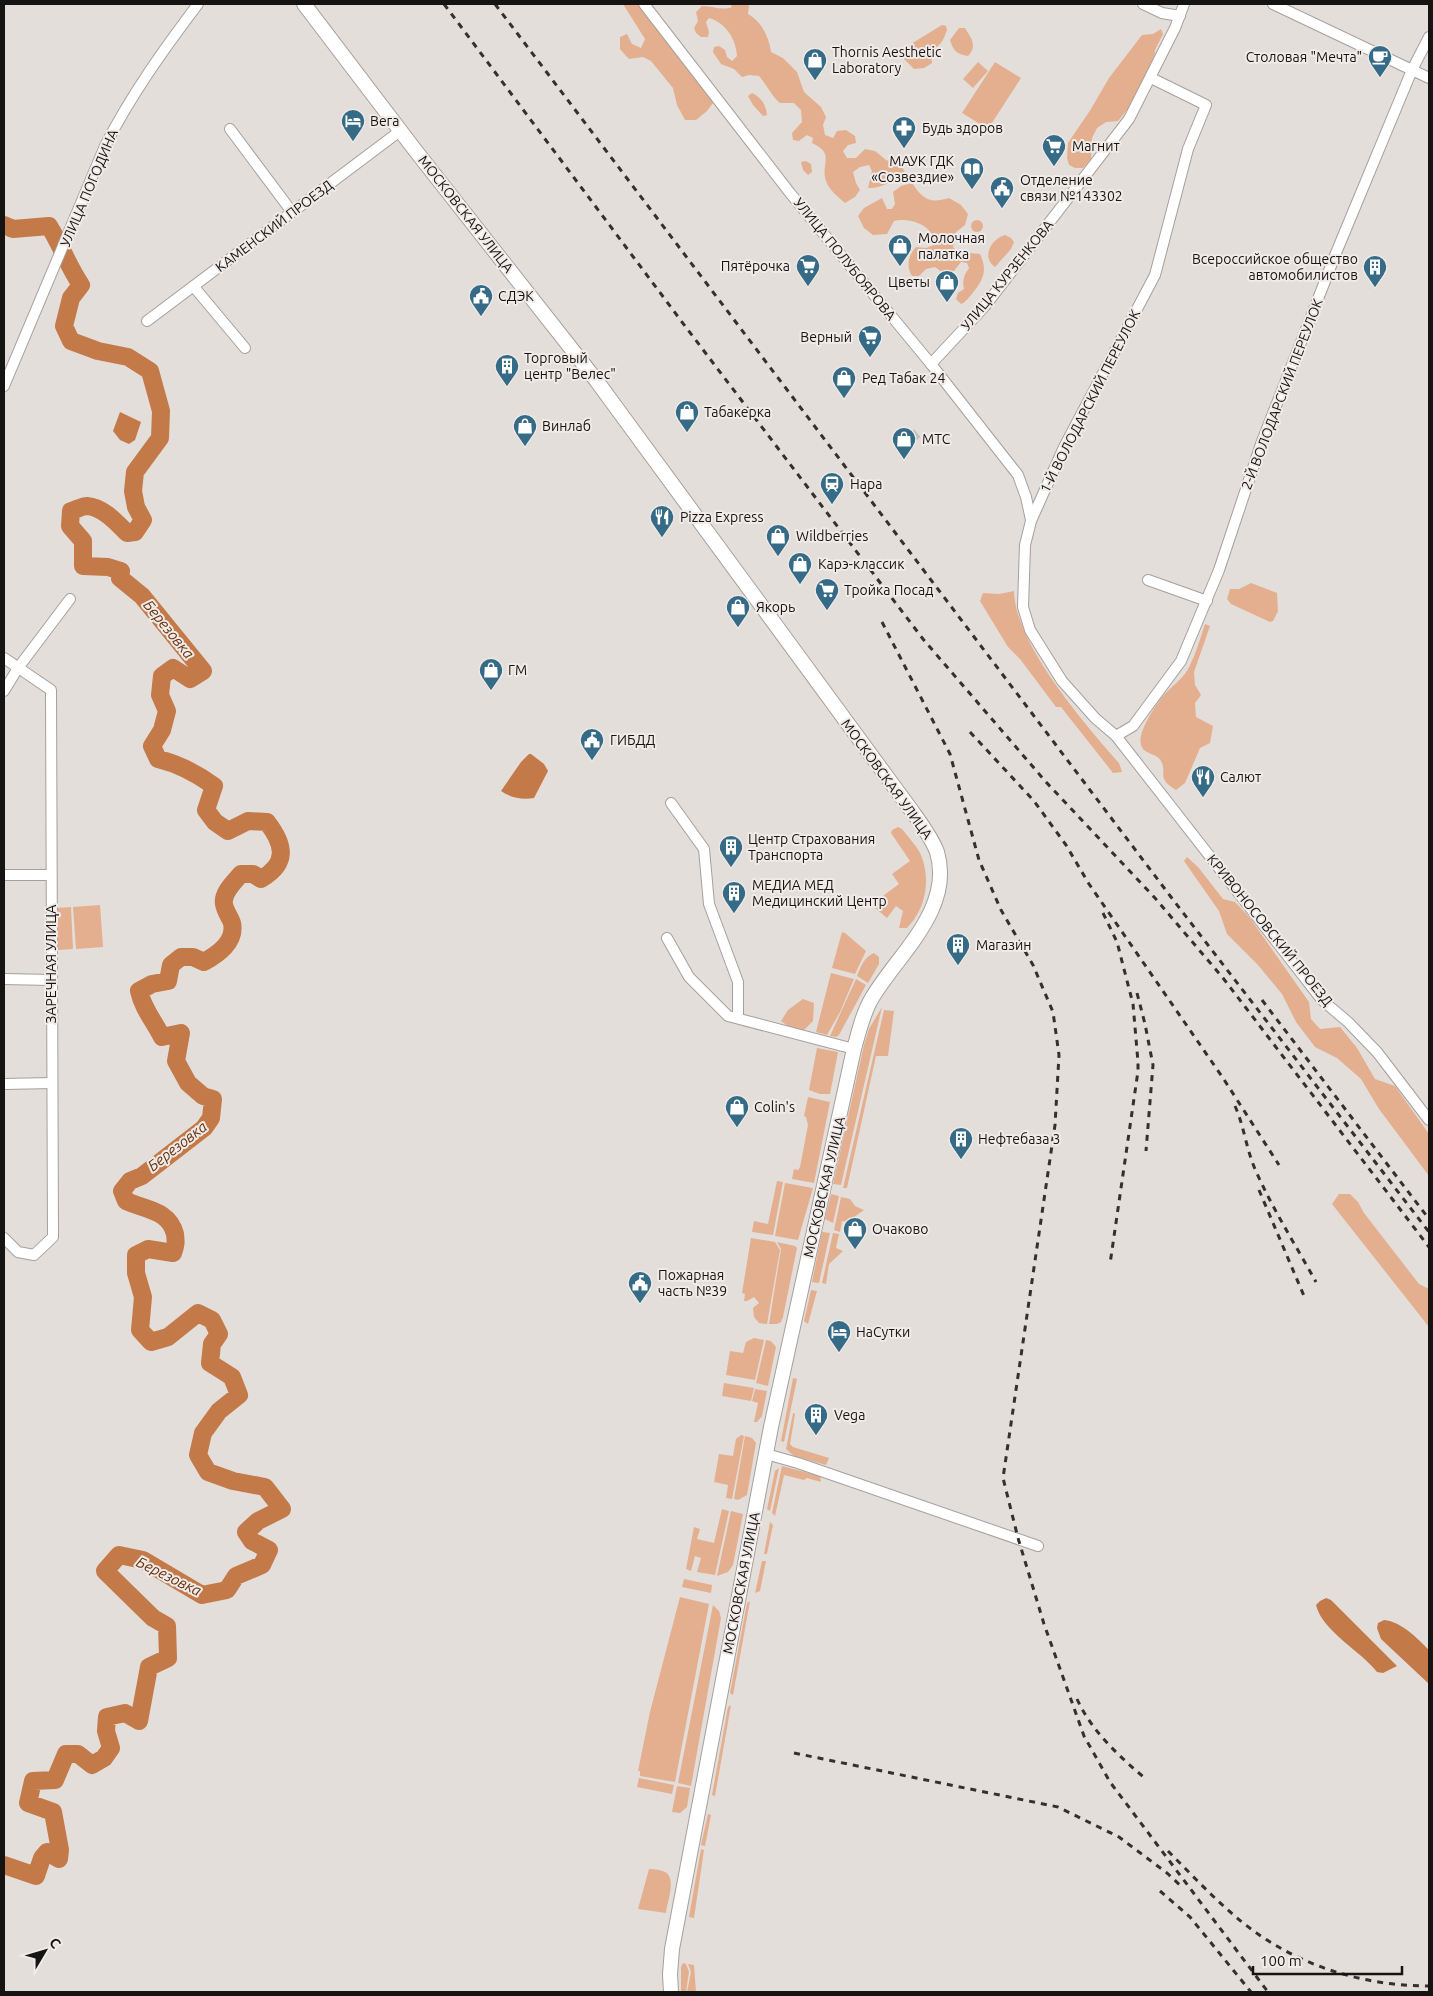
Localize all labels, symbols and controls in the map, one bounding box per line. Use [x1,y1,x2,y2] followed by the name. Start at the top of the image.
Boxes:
[832,44,942,76] place label: Thornis Aesthetic Laboratory
[1367,44,1393,78] cafe icon: Столовая "Мечта"
[802,47,828,81] shop icon: Thornis Aesthetic Laboratory
[1246,49,1362,65] place label: Столовая "Мечта"
[340,108,366,142] hotel icon: Вега
[370,113,399,129] place label: Вега
[891,115,917,149] pharmacy icon: Будь здоров
[922,120,1003,136] place label: Будь здоров
[57,127,121,249] street label: УЛИЦА ПОГОДИНА
[1041,133,1067,167] supermarket icon: Магнит
[1072,138,1120,154] place label: Магнит
[415,152,517,276] street label: МОСКОВСКАЯ УЛИЦА
[871,153,954,185] place label: МАУК ГДК «Созвездие»
[959,156,985,190] library icon: МАУК ГДК «Созвездие»
[1020,172,1123,204] place label: Отделение связи №143302
[989,175,1015,209] public building icon: Отделение связи №143302
[212,176,336,275] street label: КАМЕНСКИЙ ПРОЕЗД
[791,195,899,323] street label: УЛИЦА ПОЛУБОЯРОВА
[958,217,1056,333] street label: УЛИЦА КУРЗЕНКОВА
[918,230,985,262] place label: Молочная палатка
[887,233,913,267] shop icon: Молочная палатка
[1192,251,1358,283] place label: Всероссийское общество автомобилистов
[795,253,821,287] supermarket icon: Пятёрочка
[1362,254,1388,288] building icon: Всероссийское общество автомобилистов
[721,258,790,274] place label: Пятёрочка
[934,269,960,303] shop icon: Цветы
[888,274,930,290] place label: Цветы
[468,283,494,317] public building icon: СДЭК
[498,288,534,304] place label: СДЭК
[1237,295,1326,492] street label: 2-Й ВОЛОДАРСКИЙ ПЕРЕУЛОК
[1036,306,1143,495] street label: 1-Й ВОЛОДАРСКИЙ ПЕРЕУЛОК
[857,324,883,358] supermarket icon: Верный
[800,329,852,345] place label: Верный
[524,350,616,382] place label: Торговый центр "Велес"
[494,353,520,387] building icon: Торговый центр "Велес"
[831,365,857,399] shop icon: Ред Табак 24
[862,370,945,386] place label: Ред Табак 24
[674,399,700,433] shop icon: Табакерка
[704,404,771,420] place label: Табакерка
[512,413,538,447] shop icon: Винлаб
[542,418,591,434] place label: Винлаб
[891,426,917,460] shop icon: МТС
[922,431,951,447] place label: МТС
[819,471,845,505] station icon: Нара
[850,476,882,492] place label: Нара
[649,504,675,538] restaurant icon: Pizza Express
[680,509,763,525] place label: Pizza Express
[765,523,791,557] shop icon: Wildberries
[796,528,868,544] place label: Wildberries
[787,551,813,585] shop icon: Карэ-классик
[818,556,904,572] place label: Карэ-классик
[814,577,840,611] supermarket icon: Тройка Посад
[844,582,933,598] place label: Тройка Посад
[725,594,751,628] shop icon: Якорь
[140,596,198,662] water label: Березовка
[756,599,795,615] place label: Якорь
[478,657,504,691] shop icon: ГМ
[508,662,527,678] place label: ГМ
[838,716,936,842] street label: МОСКОВСКАЯ УЛИЦА
[579,727,605,761] public building icon: ГИБДД
[610,732,656,748] place label: ГИБДД
[1190,764,1216,798] restaurant icon: Салют
[1220,769,1261,785] place label: Салют
[748,831,875,863] place label: Центр Страхования Транспорта
[718,834,744,868] building icon: Центр Страхования Транспорта
[1204,850,1337,1009] street label: КРИВОНОСОВСКИЙ ПРОЕЗД
[752,877,887,909] place label: МЕДИА МЕД Медицинский Центр
[721,880,747,914] building icon: МЕДИА МЕД Медицинский Центр
[43,905,59,1023] street label: ЗАРЕЧНАЯ УЛИЦА
[945,932,971,966] building icon: Магазин
[976,937,1031,953] place label: Магазин
[724,1094,750,1128] shop icon: Colin's
[754,1099,795,1115] place label: Colin's
[800,1115,848,1259] street label: МОСКОВСКАЯ УЛИЦА
[144,1118,210,1174] water label: Березовка
[948,1126,974,1160] building icon: Нефтебаза 3
[978,1131,1060,1147] place label: Нефтебаза 3
[842,1216,868,1250] shop icon: Очаково
[872,1221,928,1237] place label: Очаково
[658,1267,727,1299] place label: Пожарная часть №39
[627,1270,653,1304] public building icon: Пожарная часть №39
[826,1319,852,1353] hotel icon: НаСутки
[856,1324,910,1340] place label: НаСутки
[803,1402,829,1436] building icon: Vega
[834,1407,865,1423] place label: Vega
[719,1511,763,1655] street label: МОСКОВСКАЯ УЛИЦА
[134,1553,204,1599] water label: Березовка
[20,1926,70,1976] north arrow
[46,1935,64,1951] text: С
[1253,1944,1402,1976] scale bar
[1260,1952,1302,1969] text: 100 m

